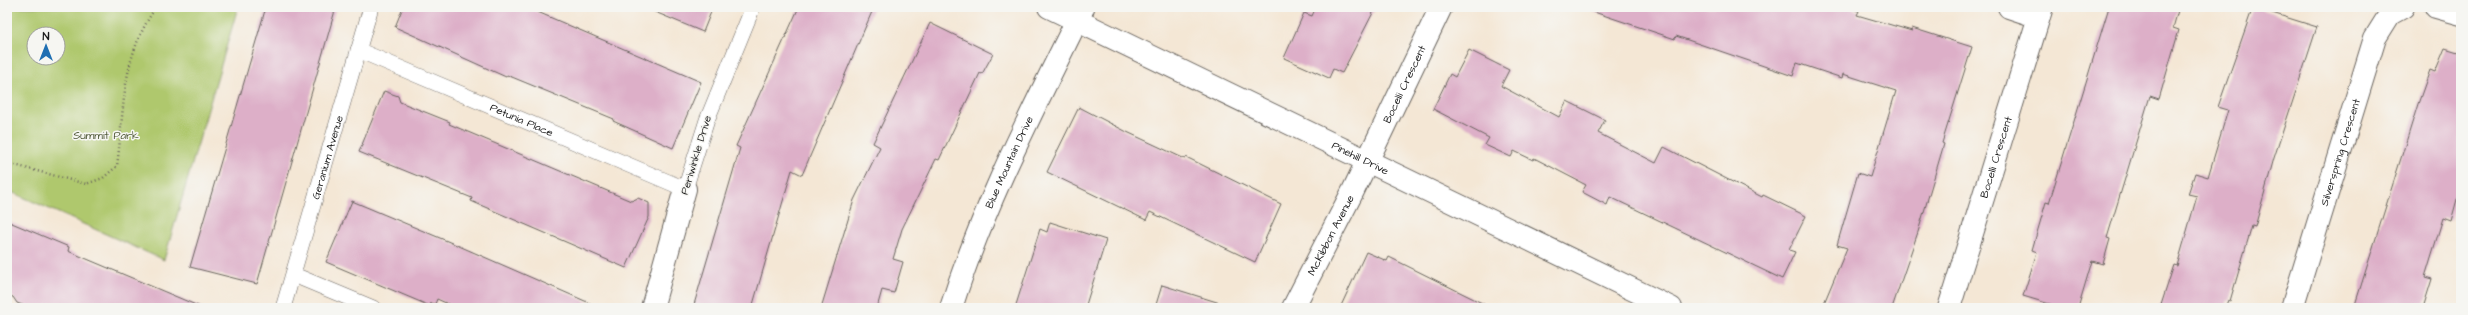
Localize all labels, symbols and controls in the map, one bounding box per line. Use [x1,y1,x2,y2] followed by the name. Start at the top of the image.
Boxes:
[26,26,66,66] north arrow
[43,29,50,44] text: N
[1379,42,1429,126] street label: Bocelli Crescent
[2316,96,2364,208] street label: Silverspring Crescent
[488,100,556,140] street label: Petunia Place
[677,113,715,196] street label: Periwinkle Drive
[981,113,1036,211] street label: Blue Mountain Drive
[308,114,346,201] street label: Geranium Avenue
[1976,114,2015,200] street label: Bocelli Crescent
[73,128,139,143] park label: Summit Park
[1329,138,1392,178] street label: Pinehill Drive
[1304,192,1357,278] street label: McKibbon Avenue

